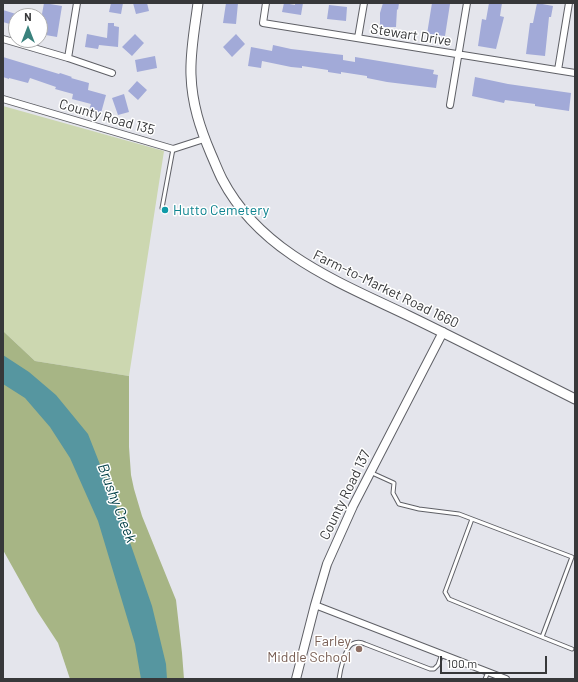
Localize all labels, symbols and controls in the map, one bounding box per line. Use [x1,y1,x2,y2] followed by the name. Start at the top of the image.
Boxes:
[8,8,48,48] north arrow
[24,10,32,23] text: N
[369,20,453,50] street label: Stewart Drive
[57,95,157,139] street label: County Road 135
[173,202,269,218] place label: Hutto Cemetery
[160,205,170,215] marker: Hutto Cemetery
[310,246,462,332] street label: Farm-to-Market Road 1660
[316,447,374,543] street label: County Road 137
[94,461,140,545] water label: Brushy Creek
[267,633,351,666] place label: Farley Middle School
[354,644,364,654] marker: Farley Middle School
[442,648,549,674] scale bar
[447,656,477,670] text: 100 m

